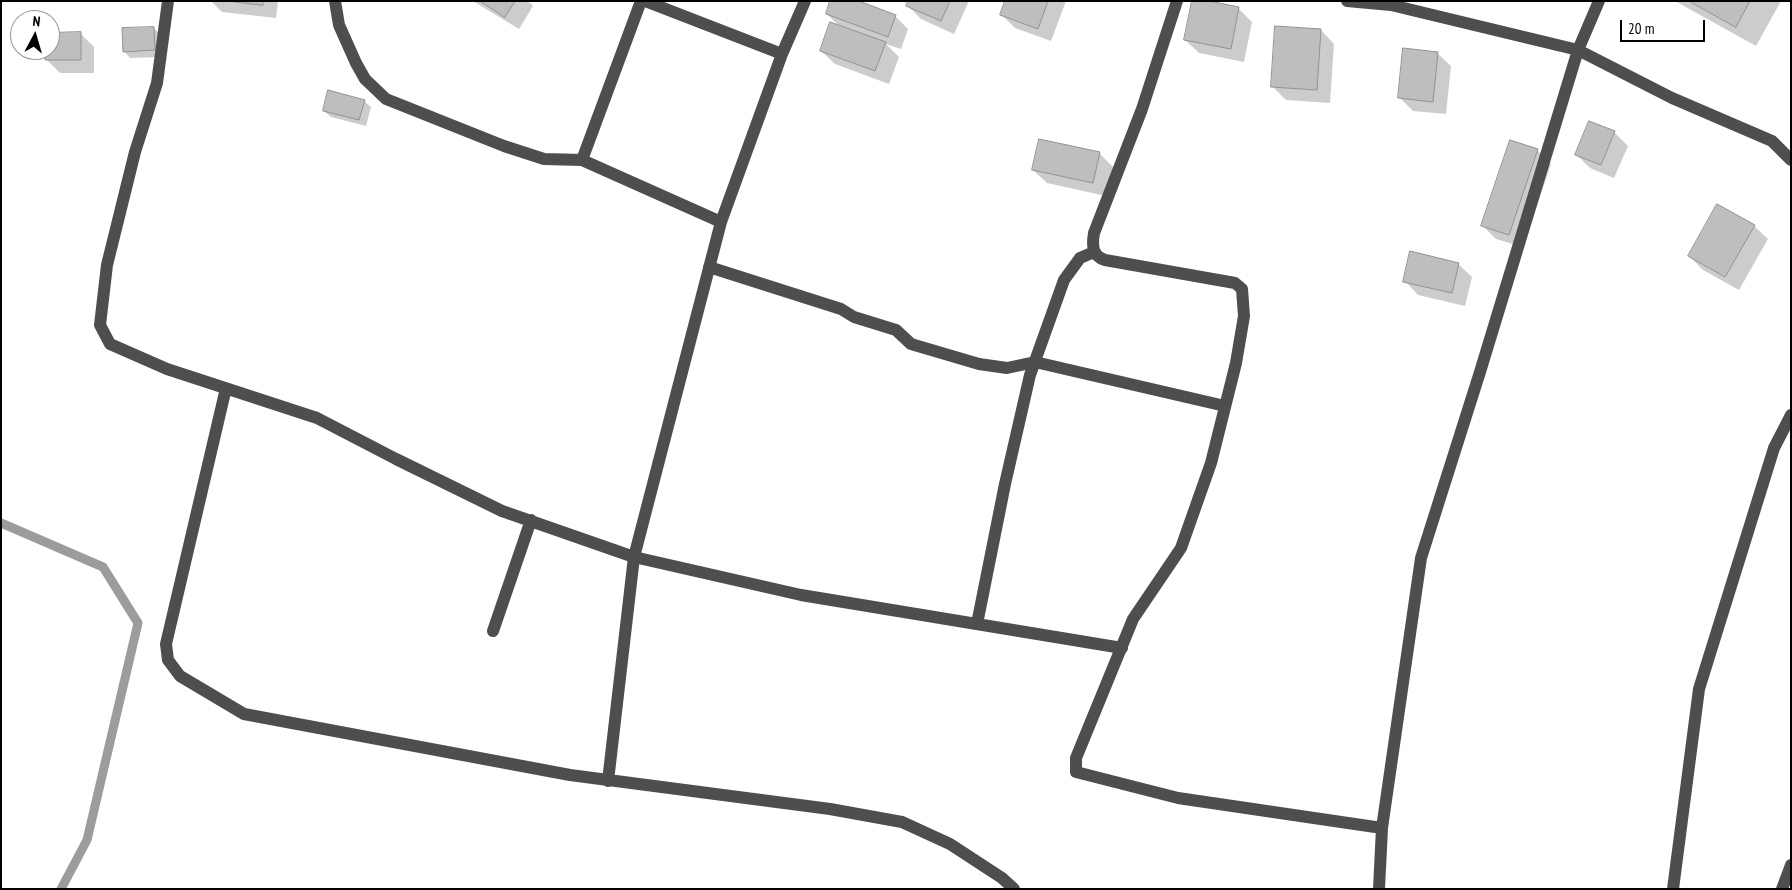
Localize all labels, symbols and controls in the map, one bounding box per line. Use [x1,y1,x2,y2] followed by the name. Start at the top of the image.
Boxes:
[10,10,60,60] north arrow
[1622,10,1707,42] scale bar
[32,12,41,30] text: N
[1628,19,1654,38] text: 20 m

